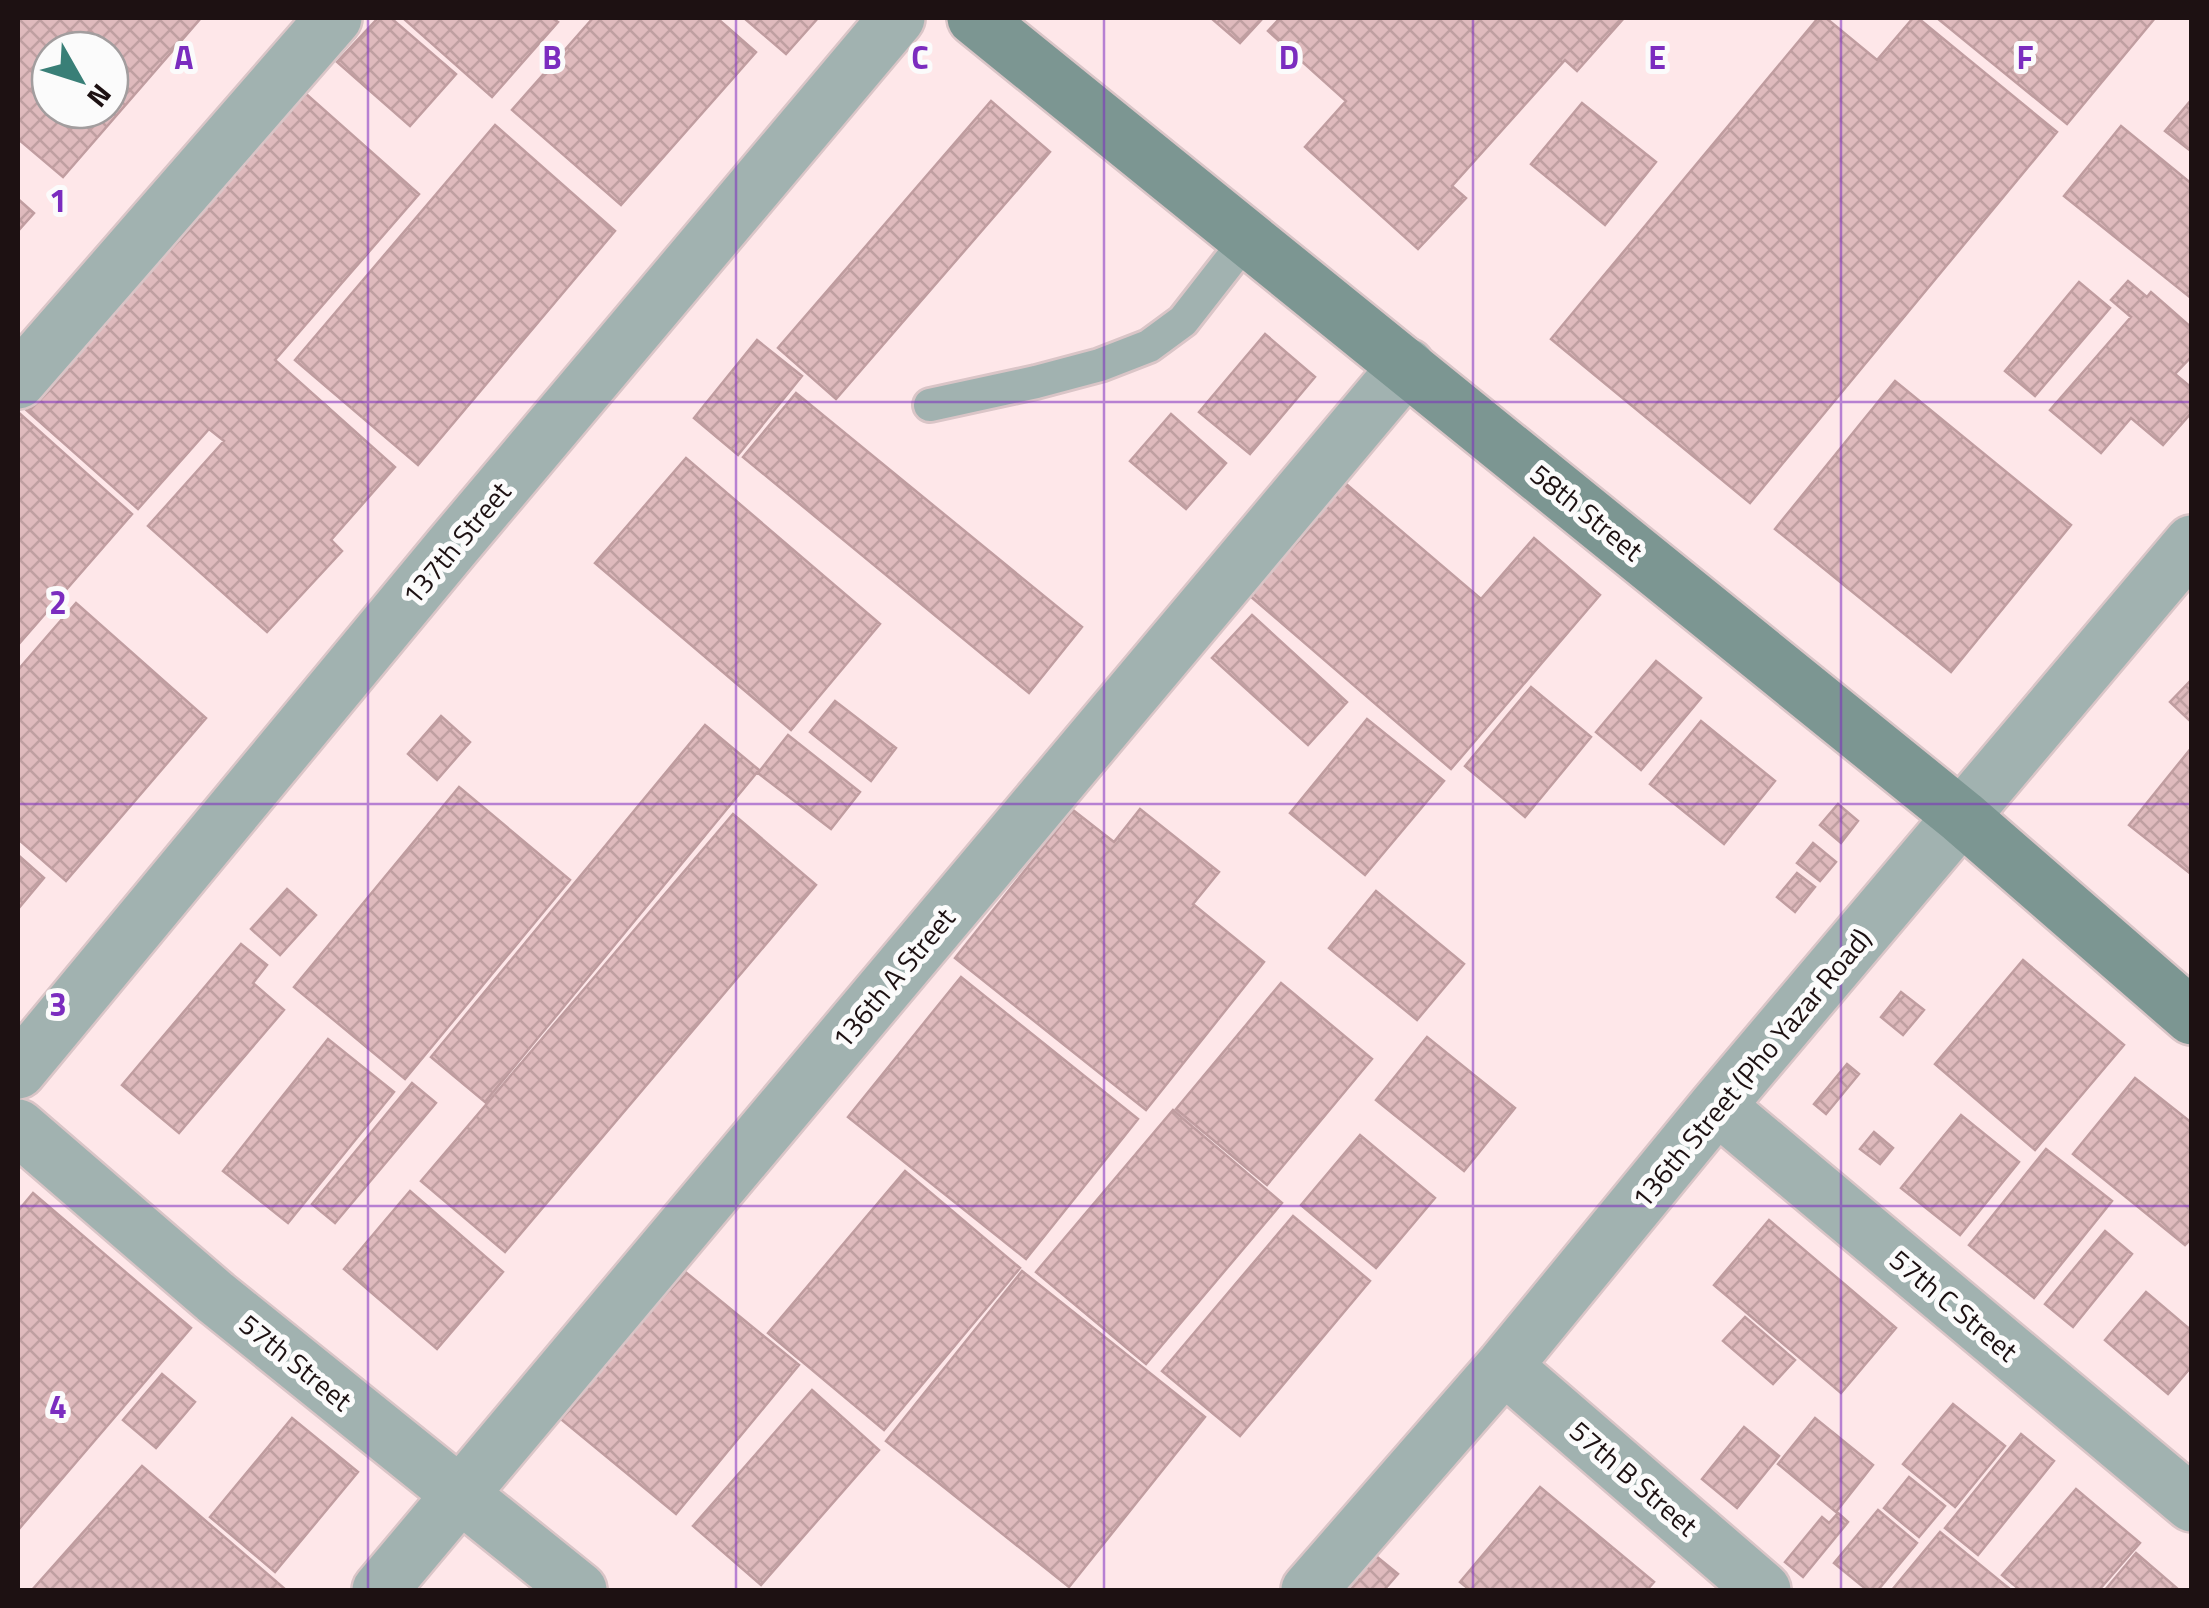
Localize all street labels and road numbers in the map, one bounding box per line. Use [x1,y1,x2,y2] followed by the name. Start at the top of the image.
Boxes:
[1521,453,1653,571] street label: 58th Street
[391,472,521,614] street label: 137th Street
[821,898,965,1058] street label: 136th A Street
[1621,918,1881,1218] street label: 136th Street (Pho Yazar Road)
[1880,1238,2028,1372] street label: 57th C Street
[230,1303,362,1421] street label: 57th Street
[1560,1410,1708,1546] street label: 57th B Street

